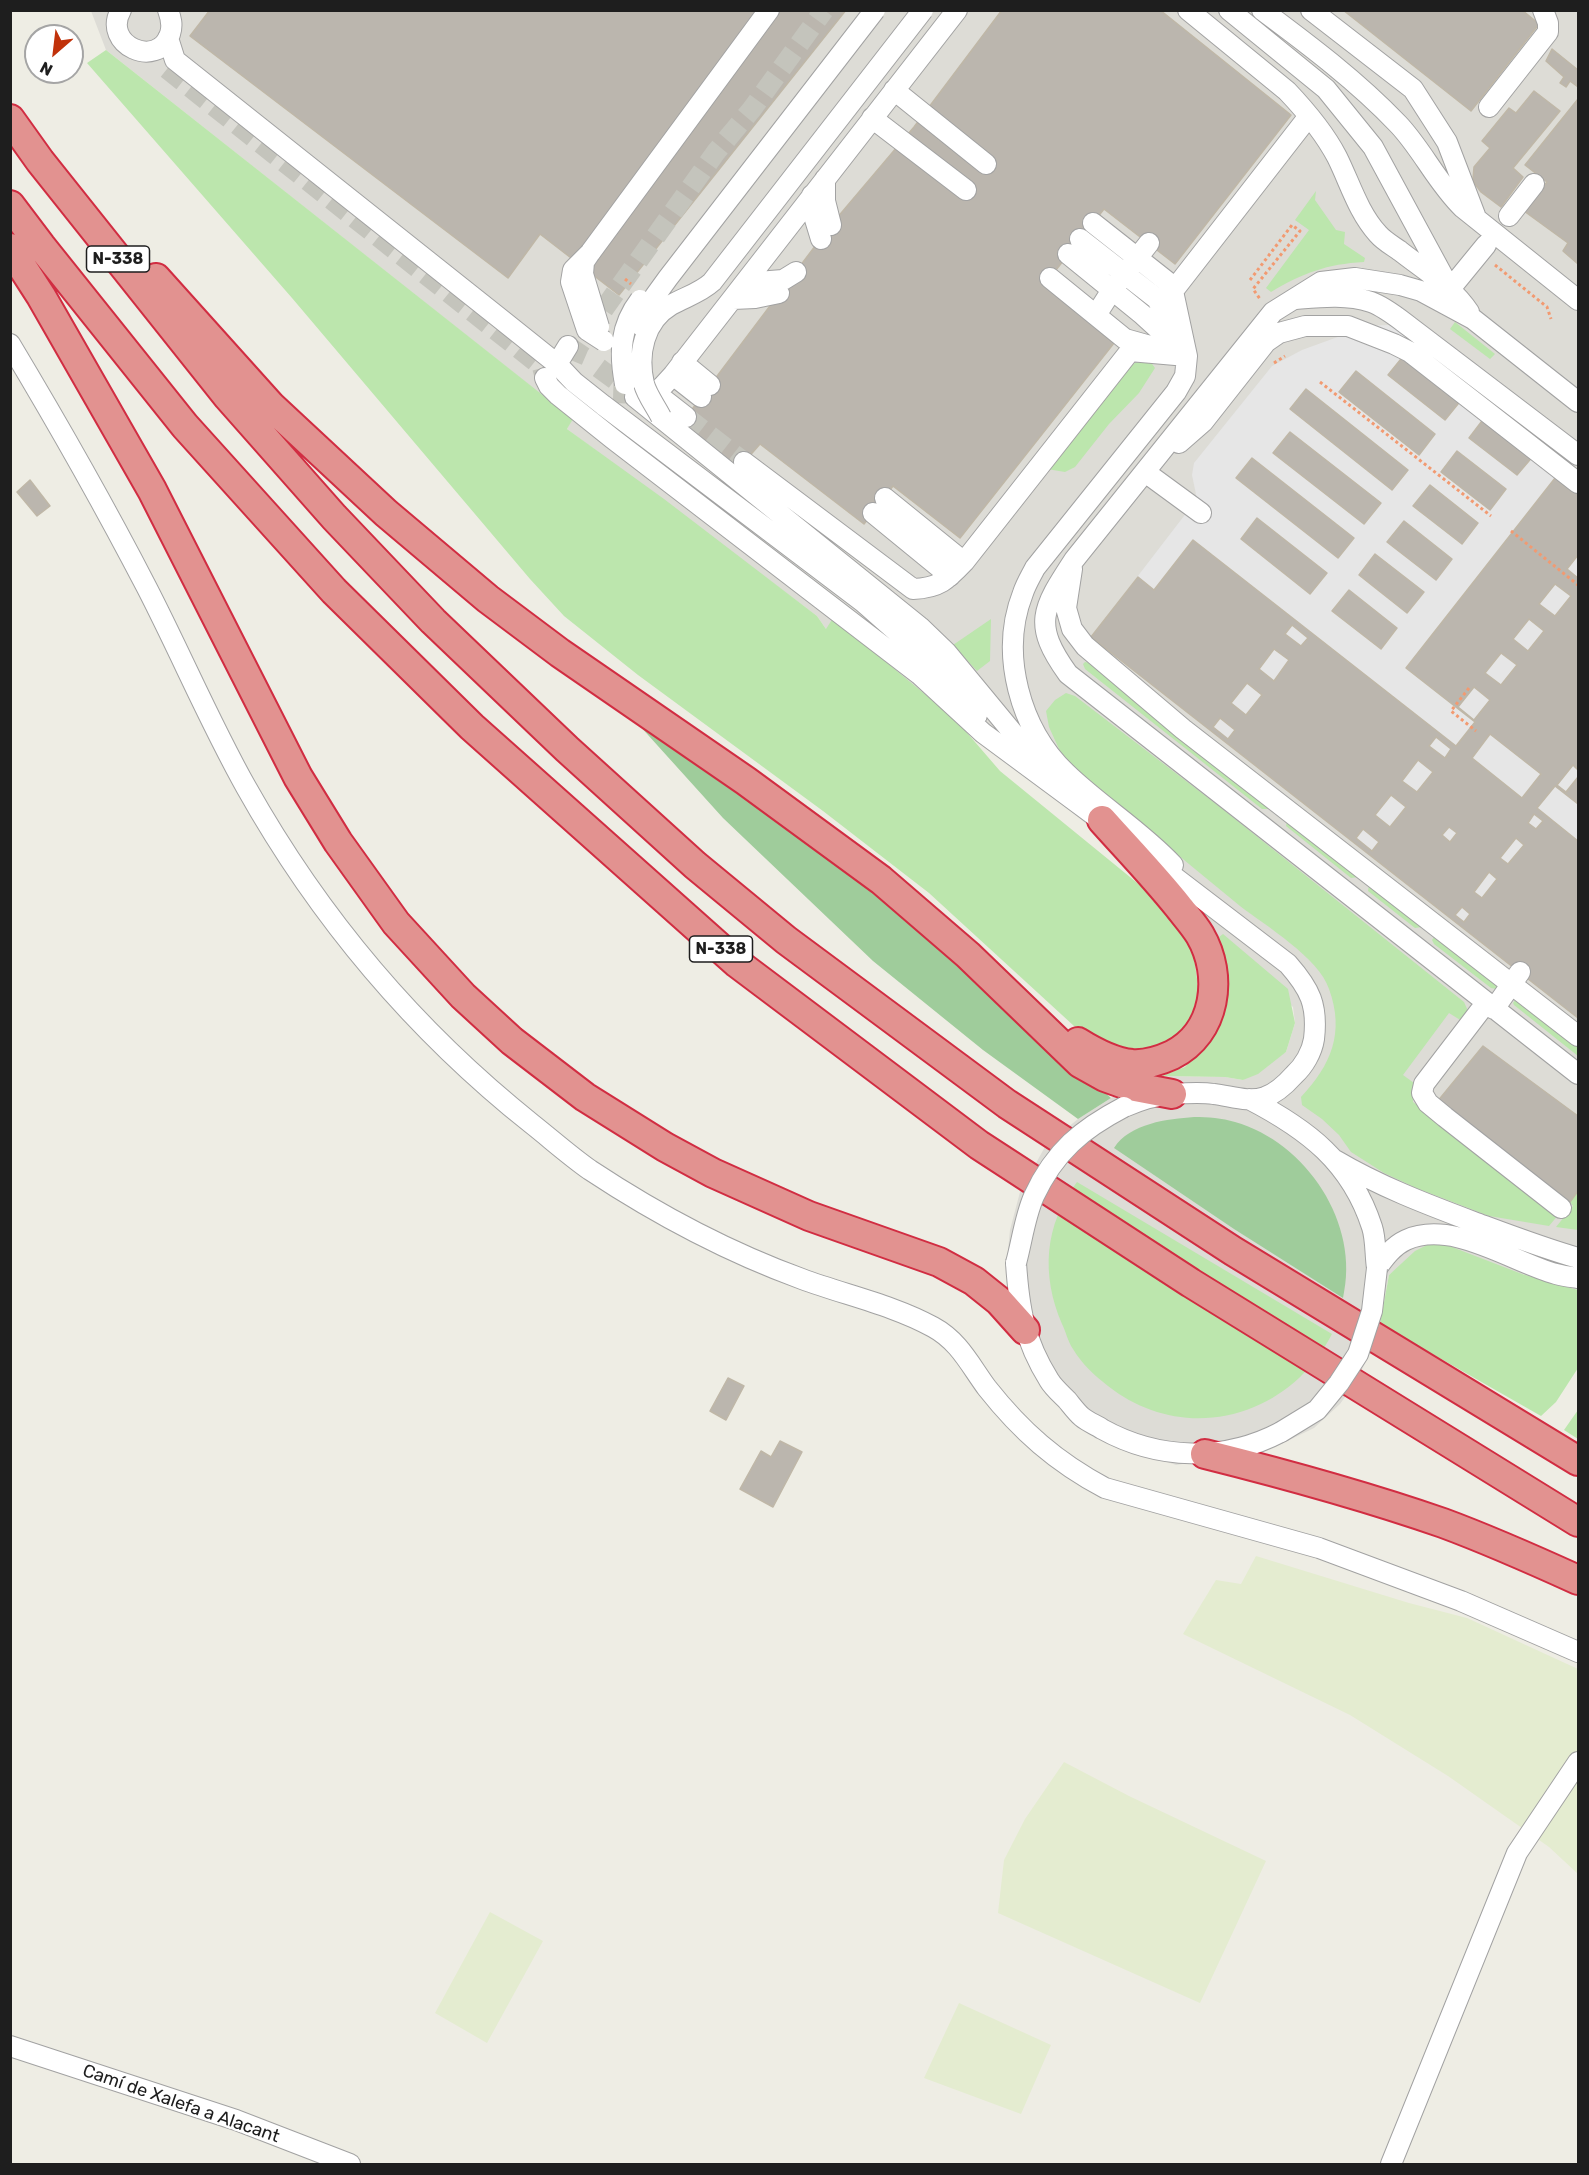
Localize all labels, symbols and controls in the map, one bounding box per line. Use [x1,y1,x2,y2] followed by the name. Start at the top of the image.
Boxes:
[24,24,84,84] north arrow
[37,57,56,80] text: N
[86,246,150,272] road number: N-338
[690,936,752,962] road number: N-338
[80,2060,282,2148] street label: Camí de Xalefa a Alacant

